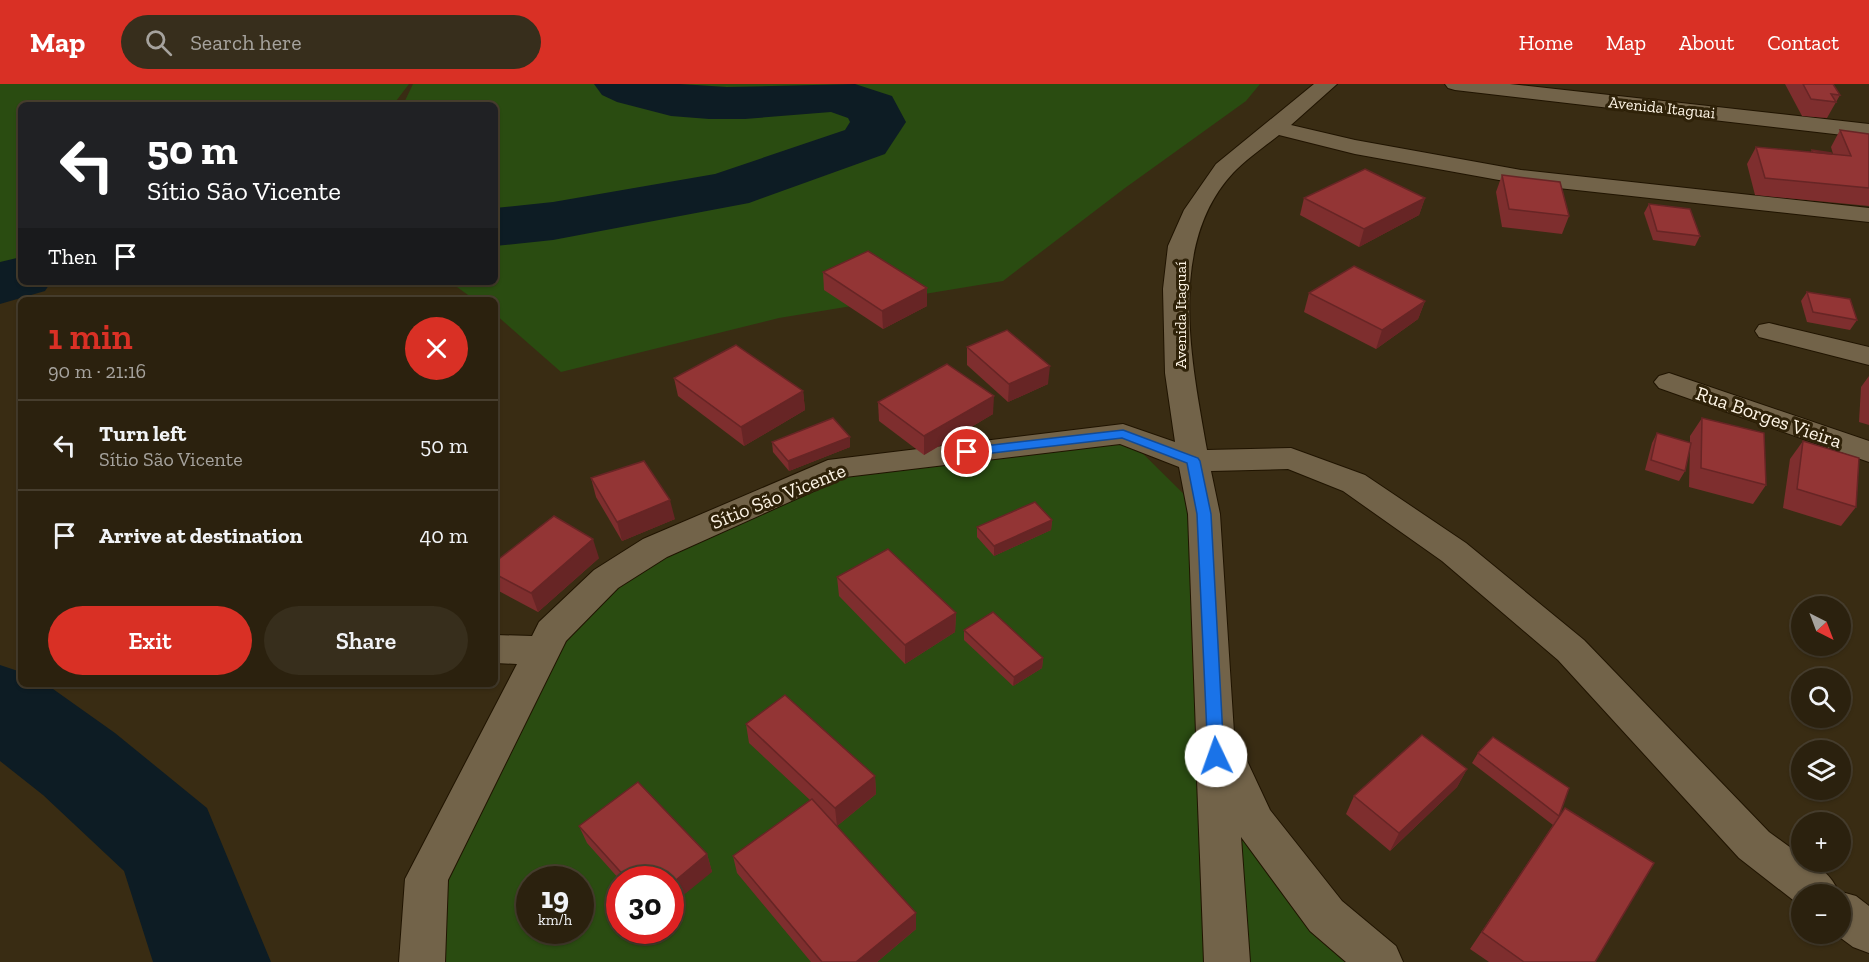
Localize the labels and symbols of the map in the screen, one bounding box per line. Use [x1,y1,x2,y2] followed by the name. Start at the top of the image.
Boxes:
[1608,92,1717,123] street label: Avenida Itaguai
[1171,261,1190,369] street label: Avenida Itaguaí
[1693,381,1845,453] street label: Rua Borges Vieira
[941,426,992,477] pin
[707,458,849,534] street label: Sítio São Vicente
[1791,596,1851,656] north arrow
[1184,724,1248,788] position arrow
[606,866,684,944] speed limit sign: 30

